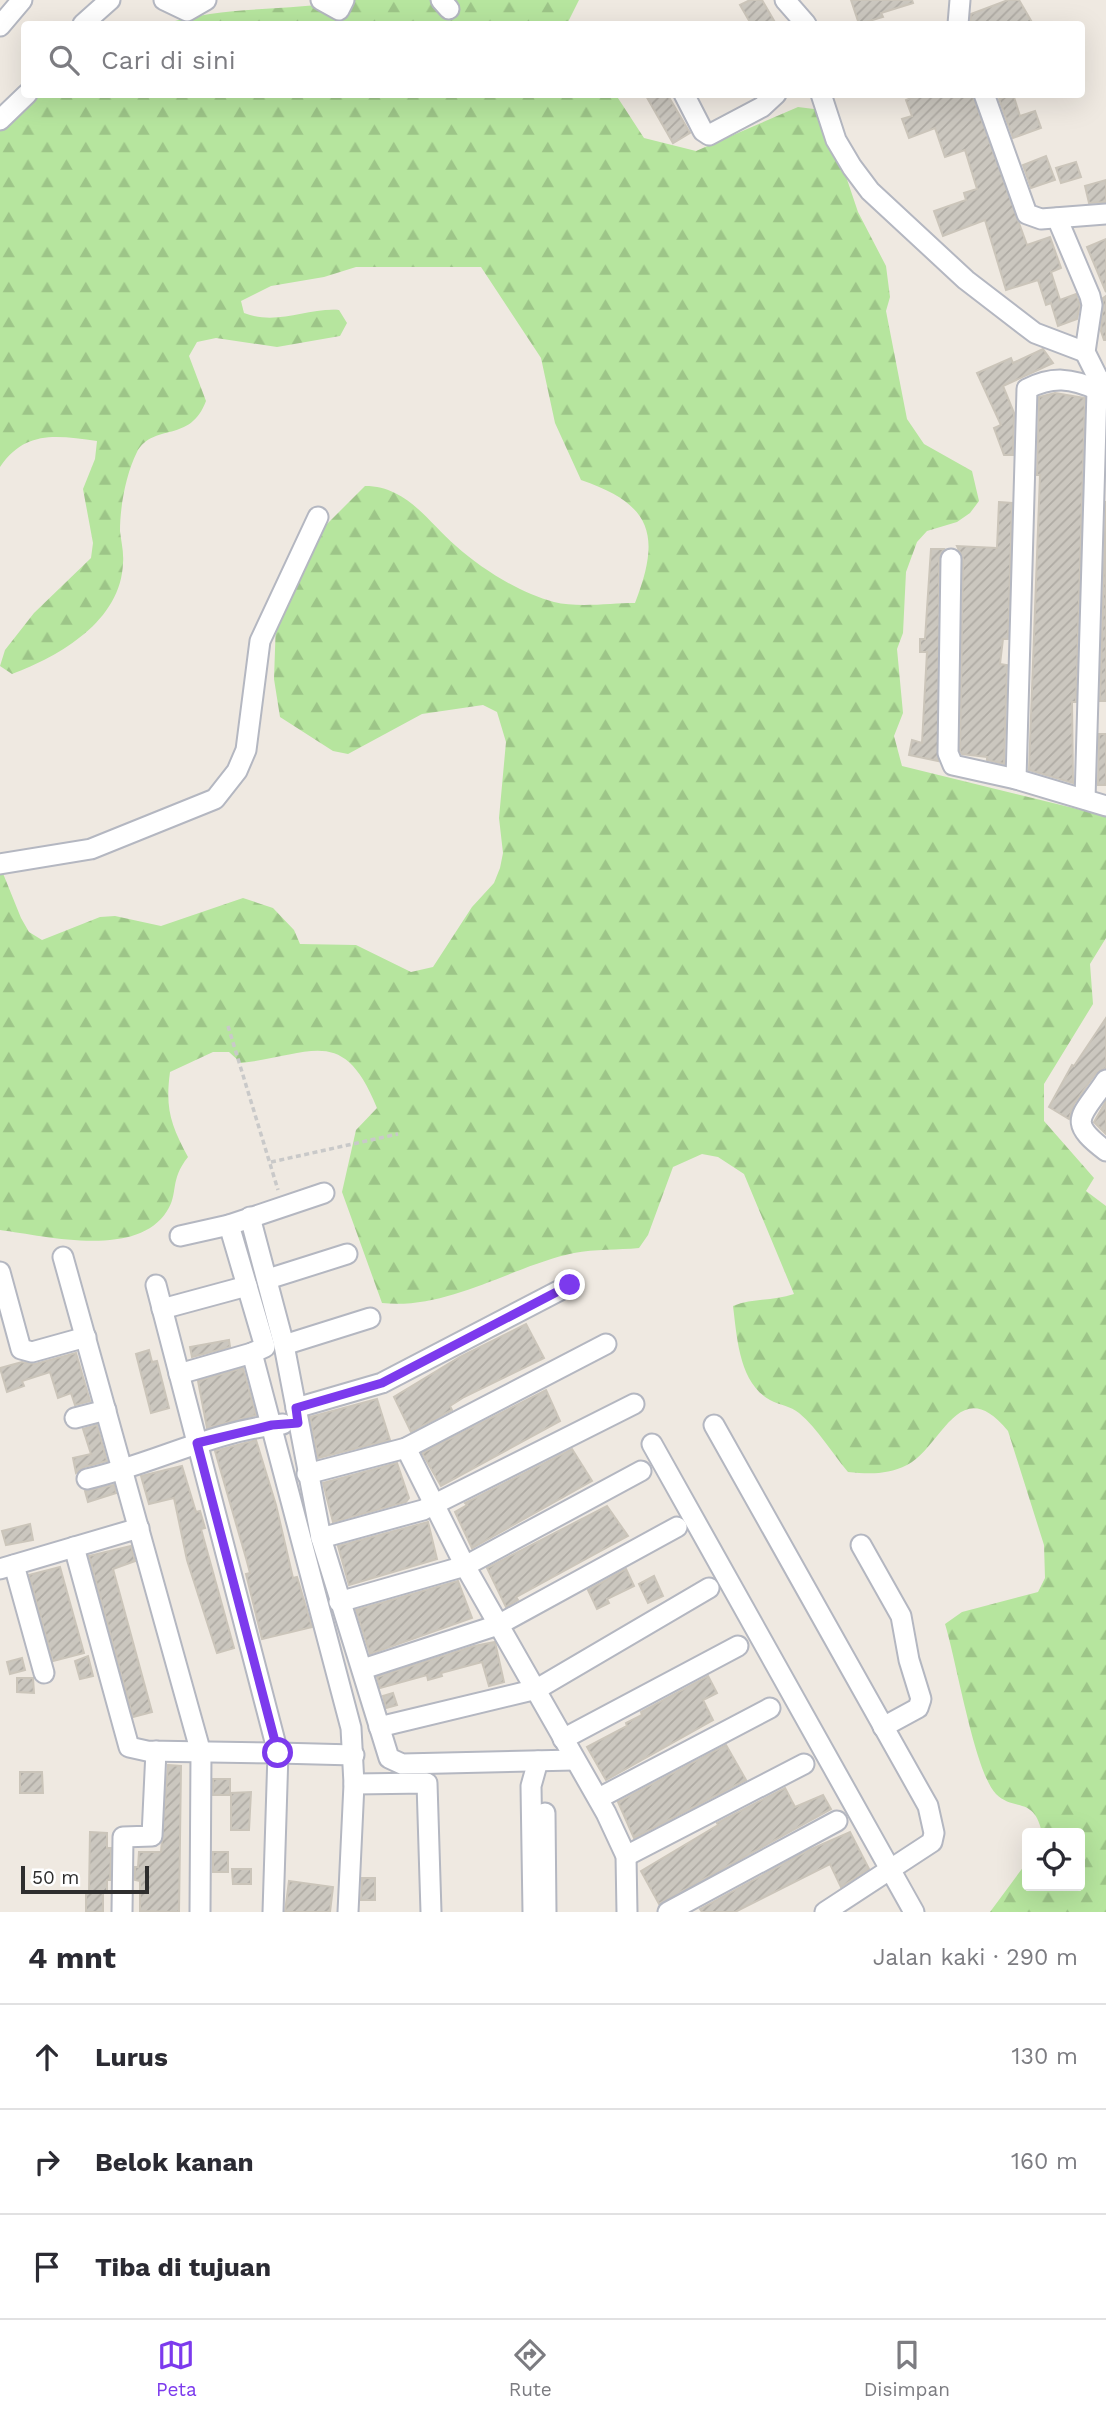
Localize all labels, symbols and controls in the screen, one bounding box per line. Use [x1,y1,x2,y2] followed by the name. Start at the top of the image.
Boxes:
[21,21,1085,98] search box
[45,41,83,79] icon: search
[101,45,236,75] text: Cari di sini
[554,1269,585,1300] route end
[262,1737,293,1768] route start
[1022,1828,1085,1891] map controls
[1022,1828,1085,1891] button: locate
[21,1863,149,1895] scale bar
[32,1866,79,1889] text: 50 m
[28,1940,116,1975] text: 4 mnt
[873,1944,1078,1971] text: Jalan kaki · 290 m
[28,2038,66,2076] icon: ahead
[95,2042,168,2072] text: Lurus
[1012,2043,1078,2070] text: 130 m
[28,2143,66,2181] icon: right
[95,2147,254,2177] text: Belok kanan
[1011,2148,1078,2175] text: 160 m
[28,2248,66,2286] icon: arrive
[95,2252,271,2282] text: Tiba di tujuan
[156,2336,197,2401] tab: Peta
[509,2336,552,2401] tab: Rute
[864,2336,950,2401] tab: Disimpan

